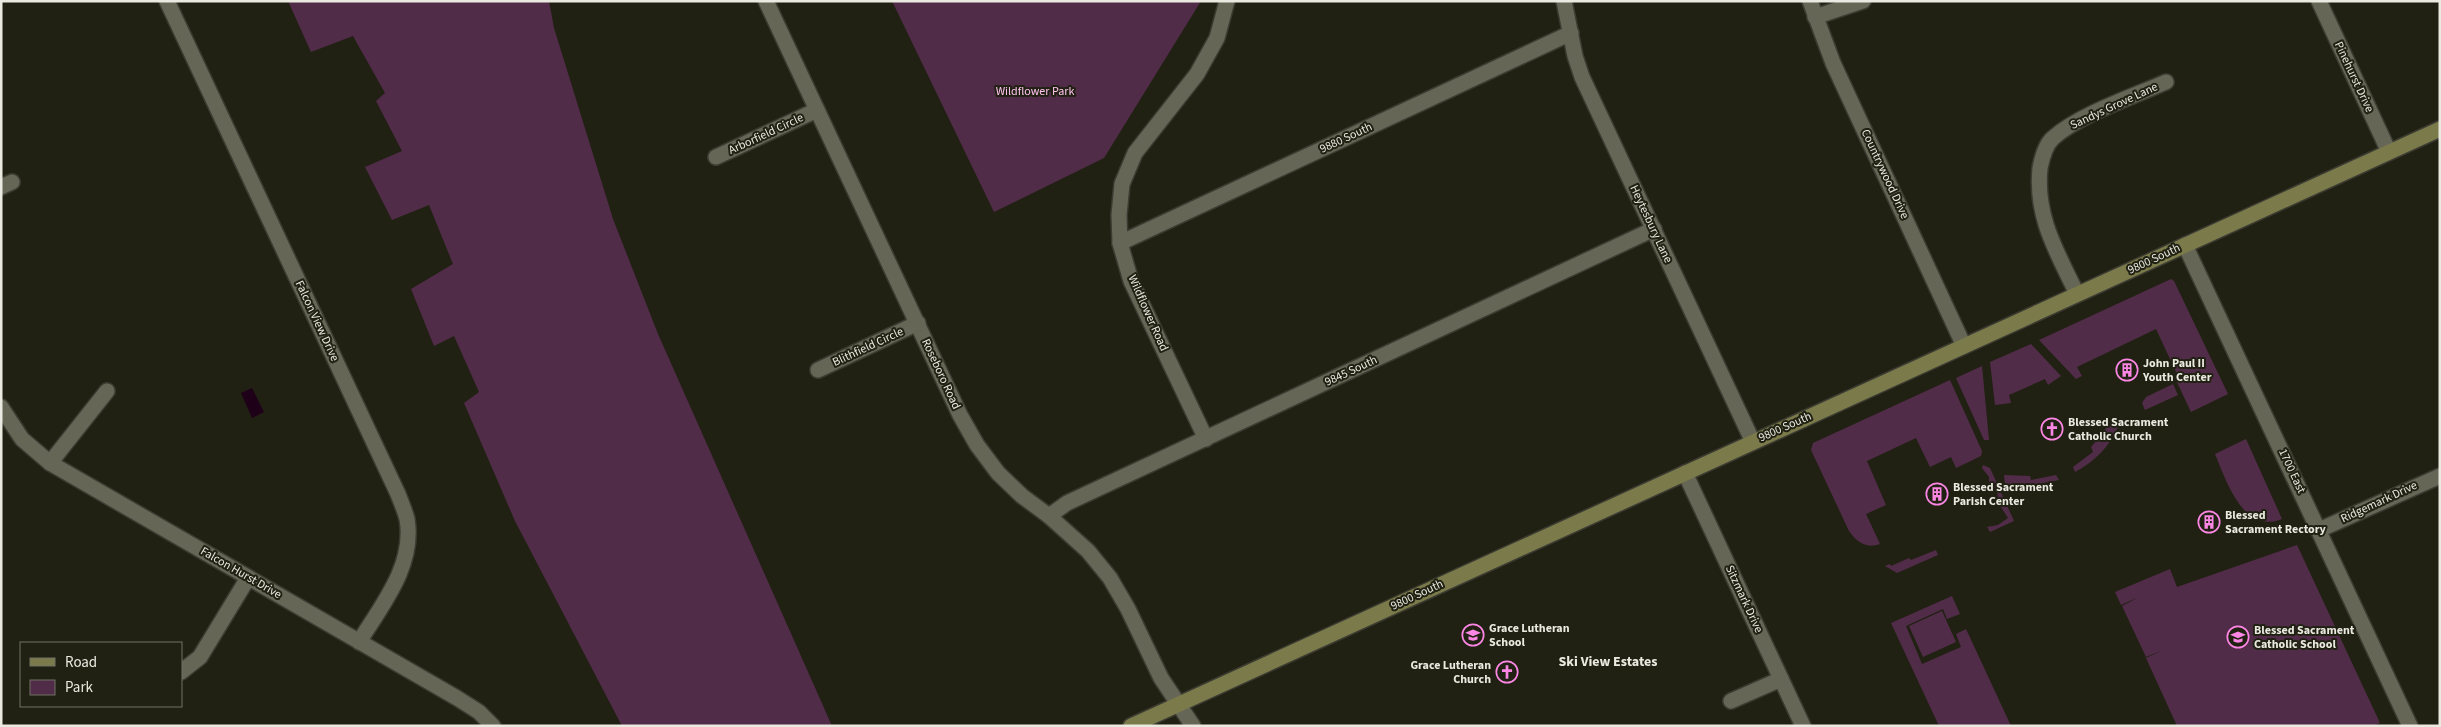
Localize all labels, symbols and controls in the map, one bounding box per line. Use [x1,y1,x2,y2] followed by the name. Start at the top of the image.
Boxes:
[2330,39,2378,115] street label: Pinehurst Drive
[2067,78,2161,134] street label: Sandys Grove Lane
[996,83,1074,100] park label: Wildflower Park
[726,109,806,159] street label: Arborfield Circle
[1317,118,1375,158] street label: 9880 South
[1857,126,1913,222] street label: Countrywood Drive
[1625,182,1677,266] street label: Heytesbury Lane
[2125,239,2183,279] street label: 9800 South
[1124,272,1172,354] street label: Wildflower Road
[291,278,343,364] street label: Falcon View Drive
[830,323,906,371] street label: Blithfield Circle
[917,336,965,412] street label: Roseboro Road
[1322,351,1380,391] street label: 9845 South
[2142,355,2212,386] place label: John Paul II Youth Center
[2115,358,2139,382] building icon: John Paul II Youth Center
[1756,408,1814,446] street label: 9800 South
[2068,414,2169,445] place label: Blessed Sacrament Catholic Church
[2040,417,2064,441] church icon: Blessed Sacrament Catholic Church
[2274,446,2310,496] street label: 1700 East
[2338,477,2420,527] street label: Ridgemark Drive
[1953,479,2054,510] place label: Blessed Sacrament Parish Center
[1925,482,1949,506] building icon: Blessed Sacrament Parish Center
[2225,507,2327,538] place label: Blessed Sacrament Rectory
[2197,510,2221,534] building icon: Blessed Sacrament Rectory
[197,543,285,603] street label: Falcon Hurst Drive
[1721,562,1767,636] street label: Sitzmark Drive
[1388,575,1446,615] street label: 9800 South
[1489,620,1570,651] place label: Grace Lutheran School
[2254,622,2355,653] place label: Blessed Sacrament Catholic School
[1461,623,1485,647] school or university icon: Grace Lutheran School
[2226,625,2250,649] school or university icon: Blessed Sacrament Catholic School
[20,642,182,707] legend
[65,652,97,673] text: Road
[1559,652,1657,672] district label: Ski View Estates
[1410,657,1491,688] place label: Grace Lutheran Church
[1495,660,1519,684] church icon: Grace Lutheran Church
[65,677,94,698] text: Park

